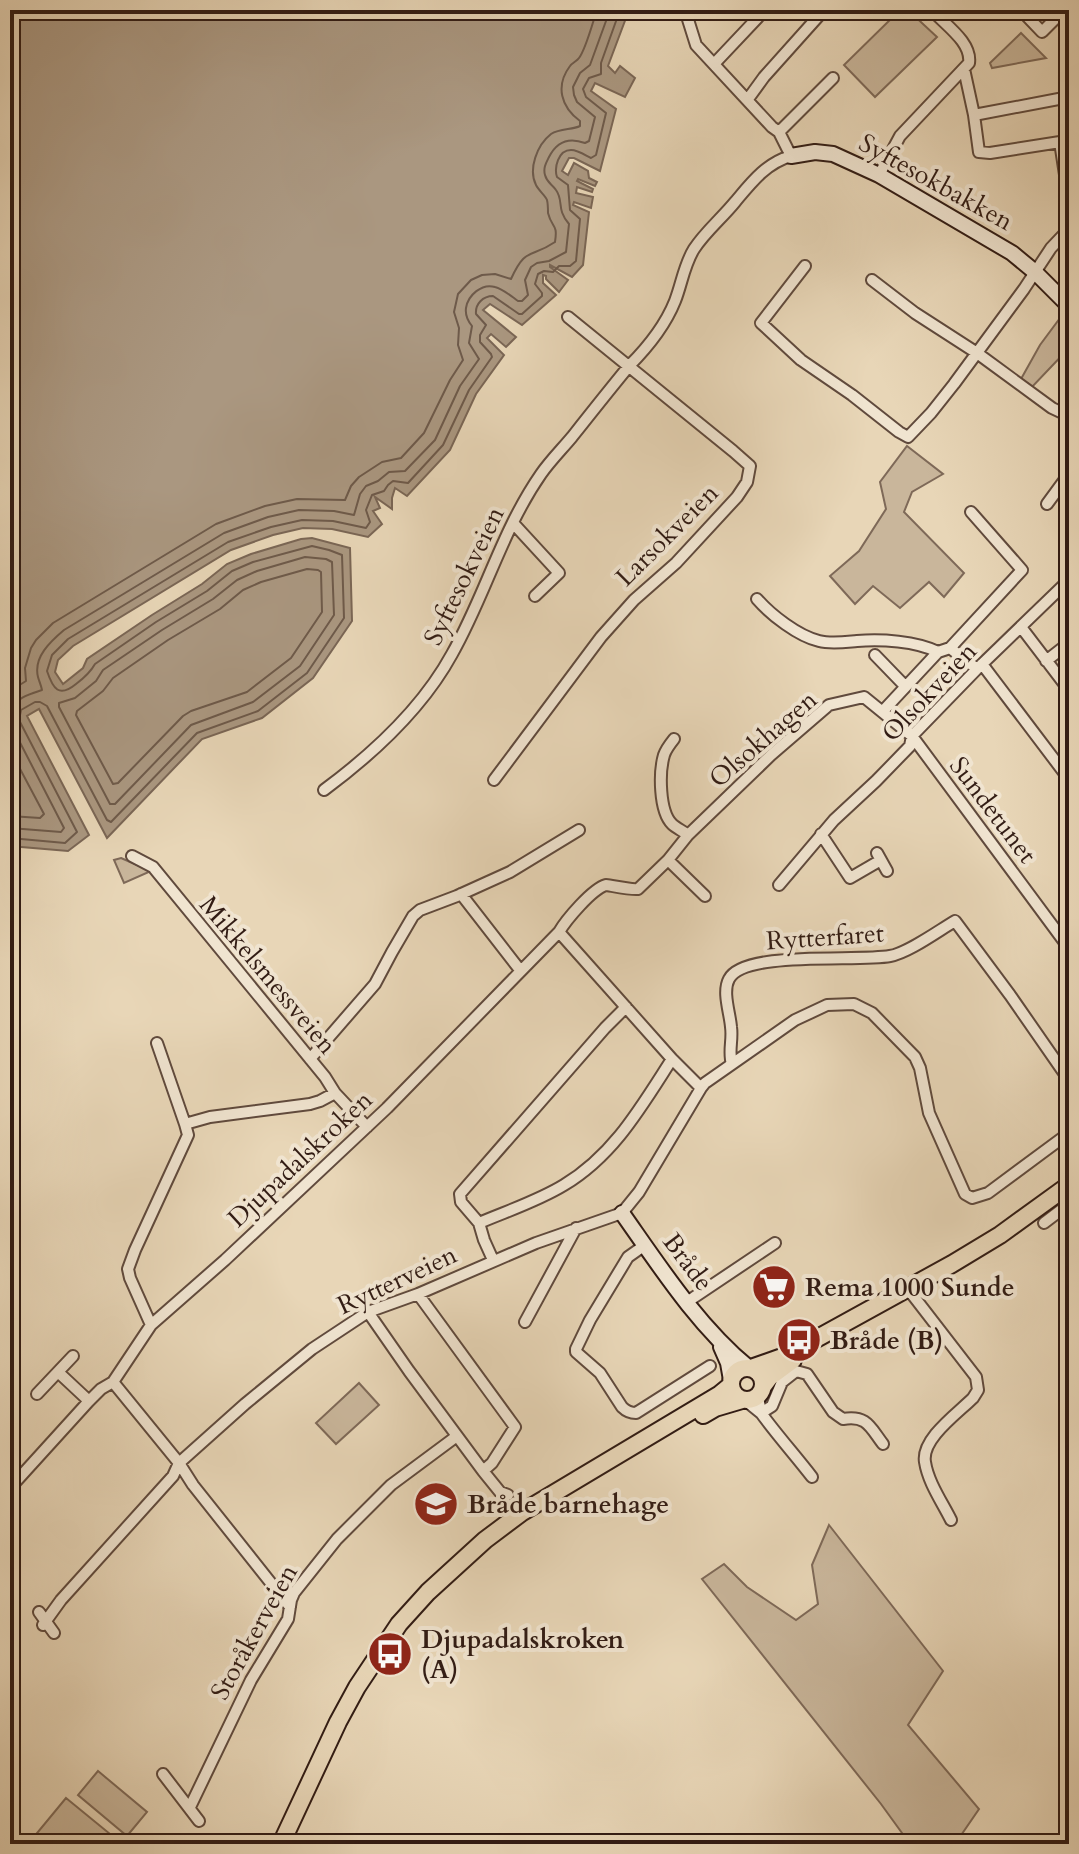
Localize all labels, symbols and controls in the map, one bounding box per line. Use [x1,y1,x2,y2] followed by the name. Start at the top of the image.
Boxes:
[853,125,1019,239] street label: Syftesokbakken
[608,476,726,594] street label: Larsokveien
[415,501,513,651] street label: Syftesokveien
[874,634,984,750] street label: Olsokveien
[702,682,825,796] street label: Olsokhagen
[941,750,1045,870] street label: Sundetunet
[191,888,345,1062] street label: Mikkelsmessveien
[765,915,885,959] street label: Rytterfaret
[220,1083,380,1235] street label: Djupadalskroken
[655,1226,721,1298] street label: Bråde
[331,1237,463,1323] street label: Rytterveien
[750,1263,798,1311] supermarket icon: Rema 1000 Sunde
[805,1270,1015,1305] place label: Rema 1000 Sunde
[775,1316,823,1364] bus stop icon: Bråde (B)
[830,1323,943,1358] place label: Bråde (B)
[412,1480,460,1528] school or university icon: Bråde barnehage
[467,1487,669,1522] place label: Bråde barnehage
[202,1558,306,1706] street label: Storåkerveien
[421,1622,624,1687] place label: Djupadalskroken (A)
[366,1630,414,1678] bus stop icon: Djupadalskroken (A)

